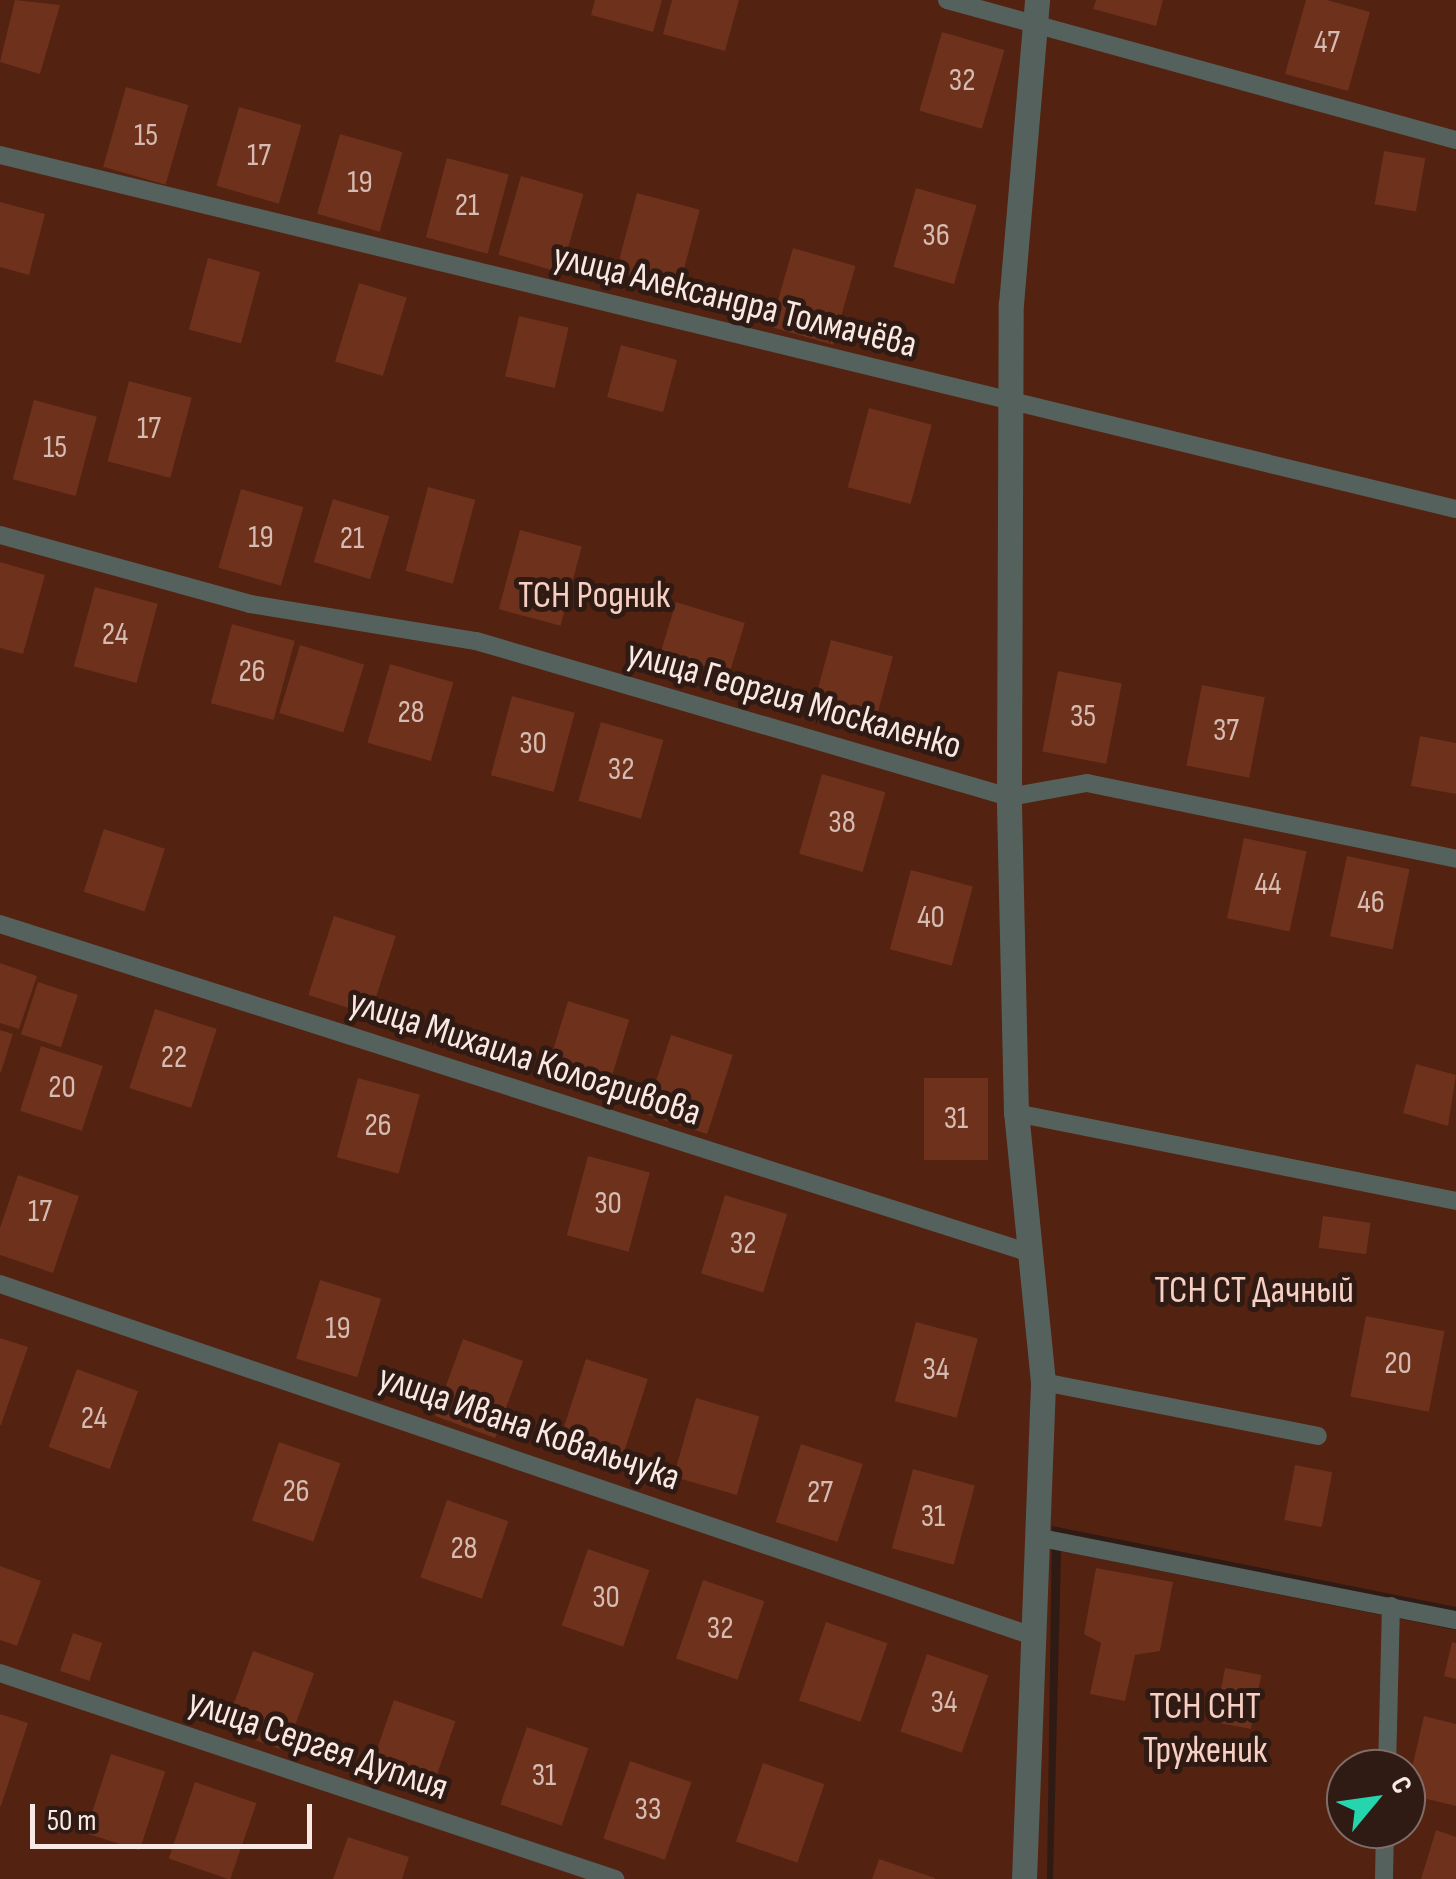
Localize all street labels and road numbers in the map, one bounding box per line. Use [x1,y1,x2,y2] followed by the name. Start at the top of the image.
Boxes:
[549,234,921,368] street label: улица Александра Толмачёва
[622,630,966,770] street label: улица Георгия Москаленко
[343,980,707,1136] street label: улица Михаила Кологривова
[372,1355,686,1501] street label: улица Ивана Ковальчука
[182,1679,454,1811] street label: улица Сергея Дуплия

